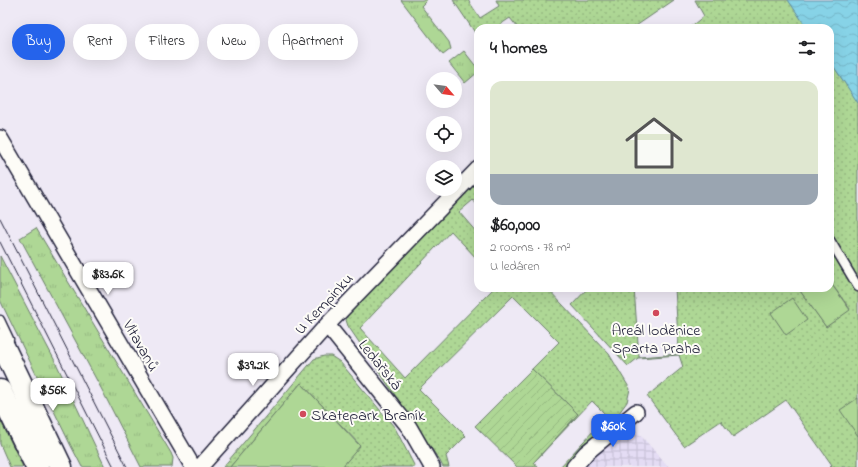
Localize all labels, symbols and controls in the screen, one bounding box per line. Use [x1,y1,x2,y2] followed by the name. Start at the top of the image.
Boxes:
[12,24,65,60] chip: Buy
[73,24,127,60] chip: Rent
[135,24,199,60] chip: Filters
[207,24,260,60] chip: New
[268,24,358,60] chip: Apartment
[490,36,548,61] text: 4 homes
[796,37,818,59] icon: filters
[426,72,462,108] north arrow
[426,72,462,196] map controls
[618,107,690,179] icon: home
[426,116,462,152] button: locate
[426,160,462,196] button: layers
[490,213,540,238] text: $60,000
[490,238,571,257] text: 2 rooms · 78 m²
[490,257,540,276] text: U ledáren
[75,262,141,296] pin: $83.6K
[92,265,124,284] text: $83.6K
[289,268,360,341] street label: U Kempinku
[651,308,661,318] marker: Areál loděnice Sparta Praha
[115,315,165,376] street label: Vltavanů
[612,319,701,361] place label: Areál loděnice Sparta Praha
[352,335,407,396] street label: Ledařská
[220,353,286,387] pin: $39.2K
[237,356,269,375] text: $39.2K
[29,378,77,412] pin: $56K
[39,381,67,400] text: $56K
[311,404,426,428] place label: Skatepark Braník
[298,409,308,419] marker: Skatepark Braník
[589,414,637,448] pin: $60K
[600,417,626,436] text: $60K

